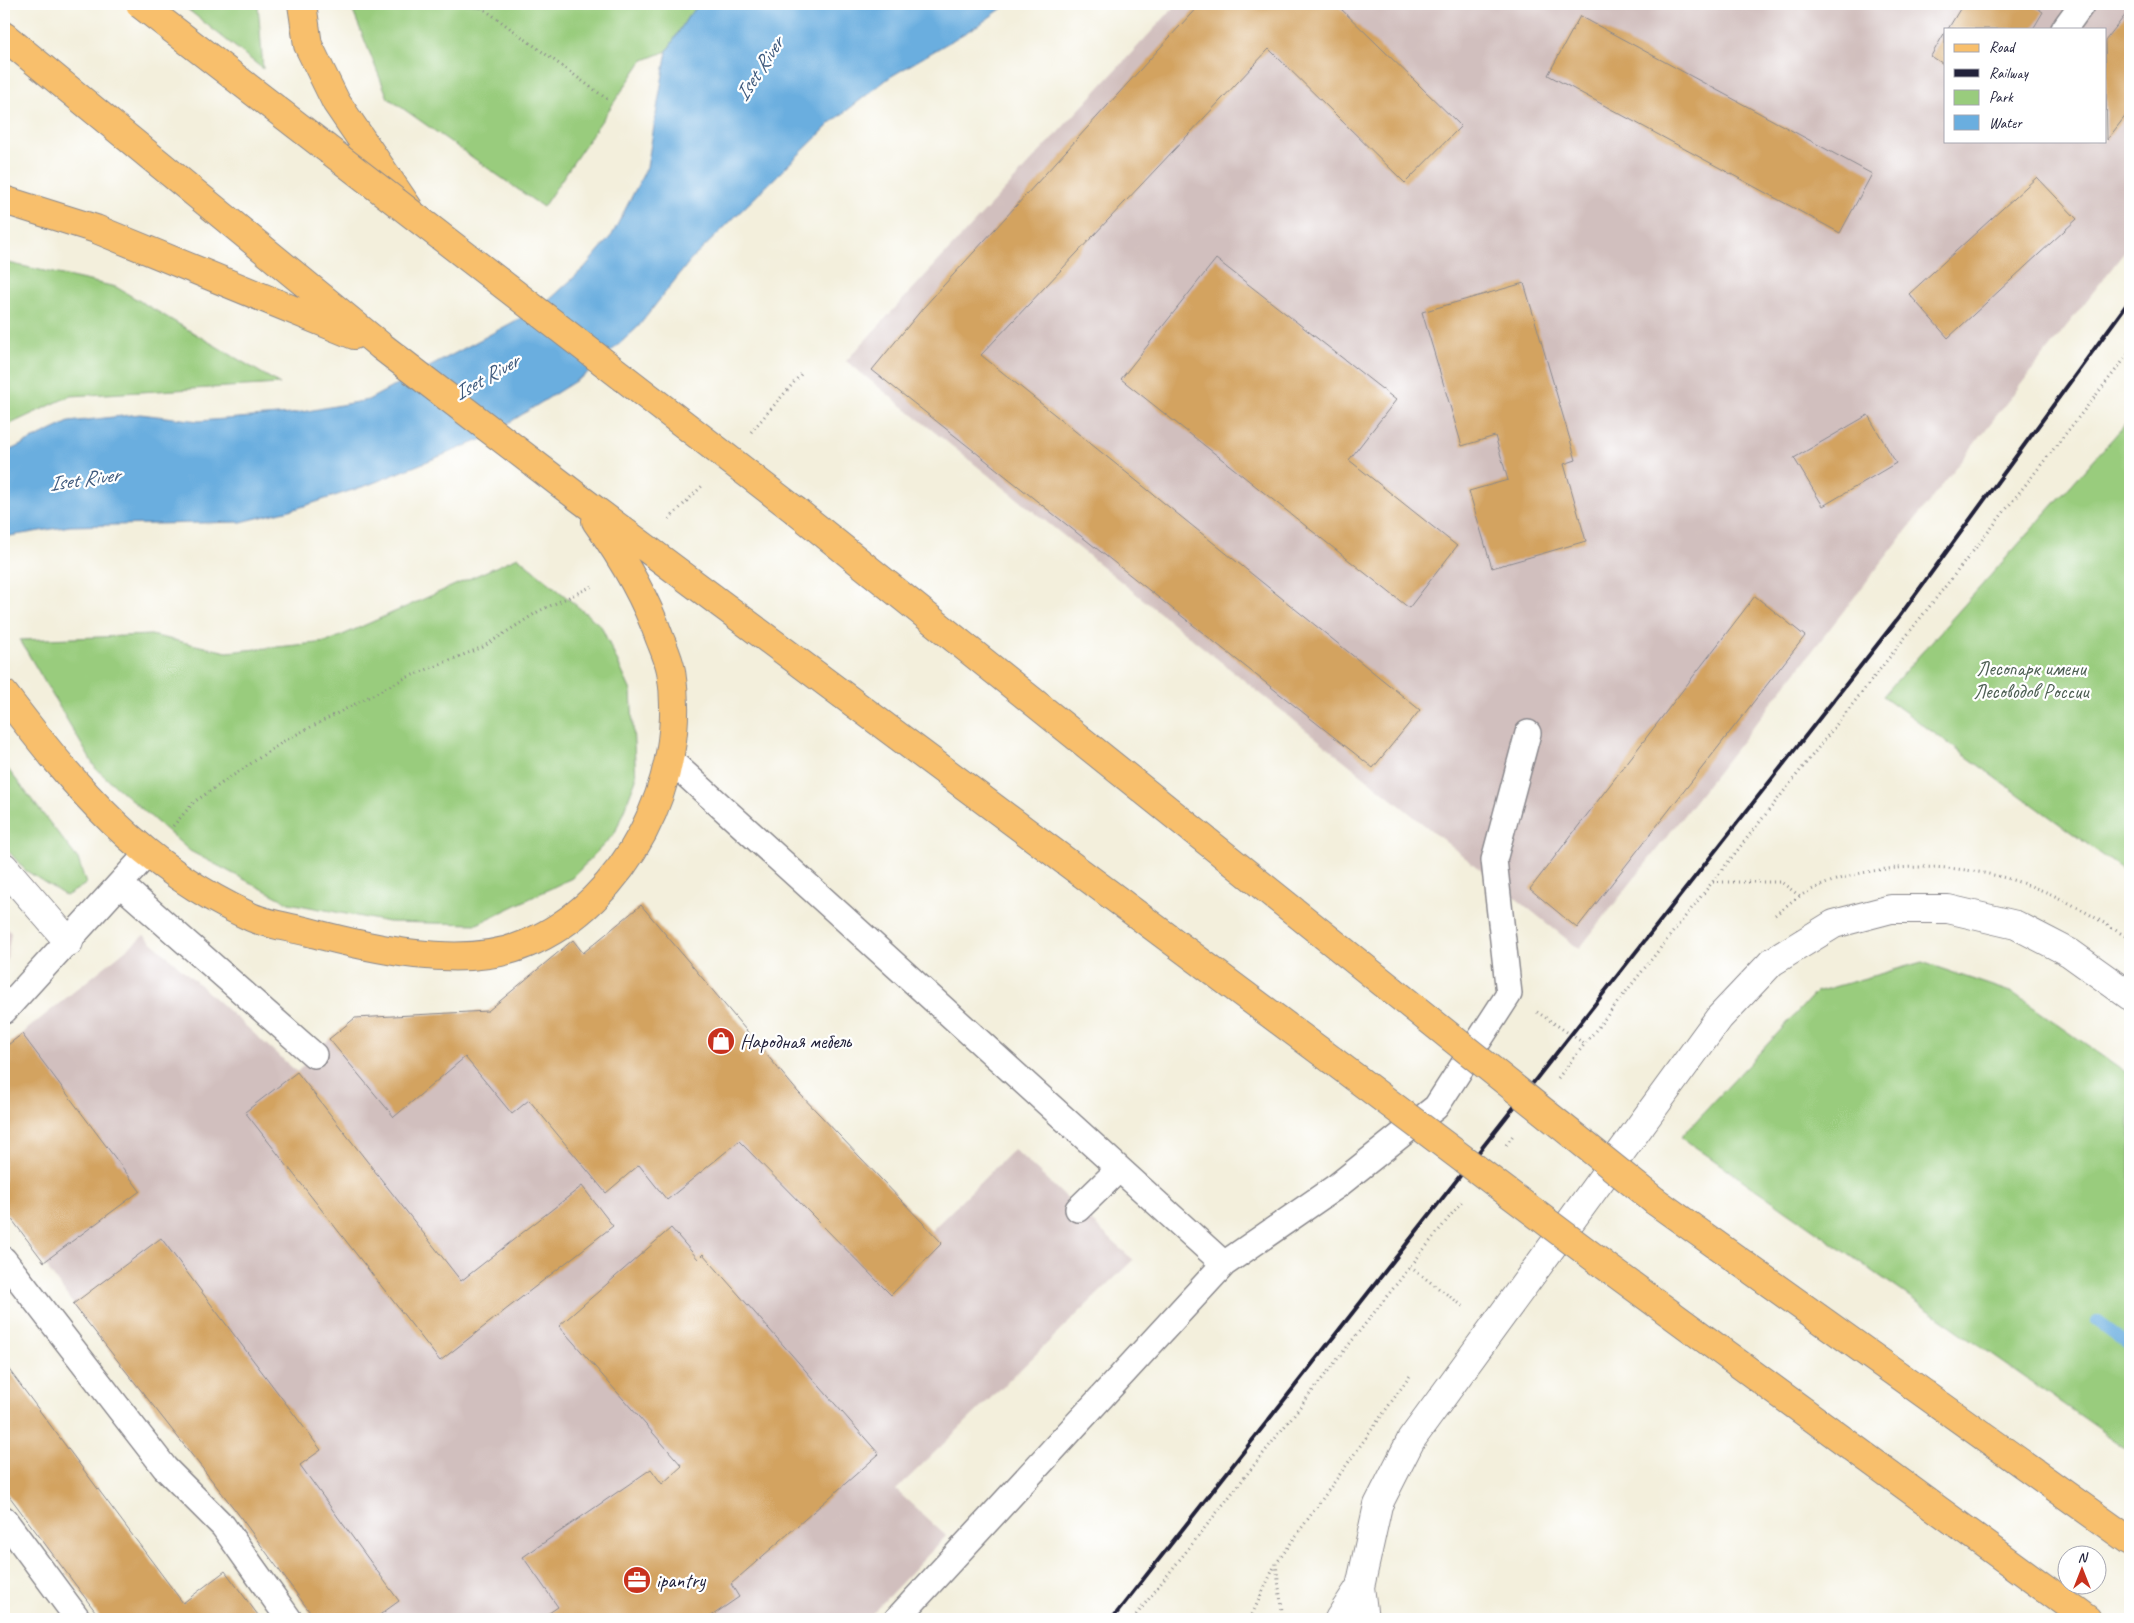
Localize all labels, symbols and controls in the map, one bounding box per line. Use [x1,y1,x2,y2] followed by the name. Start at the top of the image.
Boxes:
[1944,28,2106,142] legend
[729,29,792,106] water label: Iset River
[1989,38,2016,57] text: Road
[1989,64,2030,83] text: Railway
[1989,88,2014,107] text: Park
[1989,114,2023,133] text: Water
[449,346,527,406] water label: Iset River
[47,461,125,497] water label: Iset River
[1973,656,2090,704] park label: Лесопарк имени Лесоводов России
[706,1026,736,1056] shop icon: Народная мебель
[740,1029,853,1054] place label: Народная мебель
[2056,1546,2106,1596] north arrow
[2078,1549,2089,1566] text: N
[622,1565,652,1595] office icon: ipantry
[656,1568,706,1593] place label: ipantry

